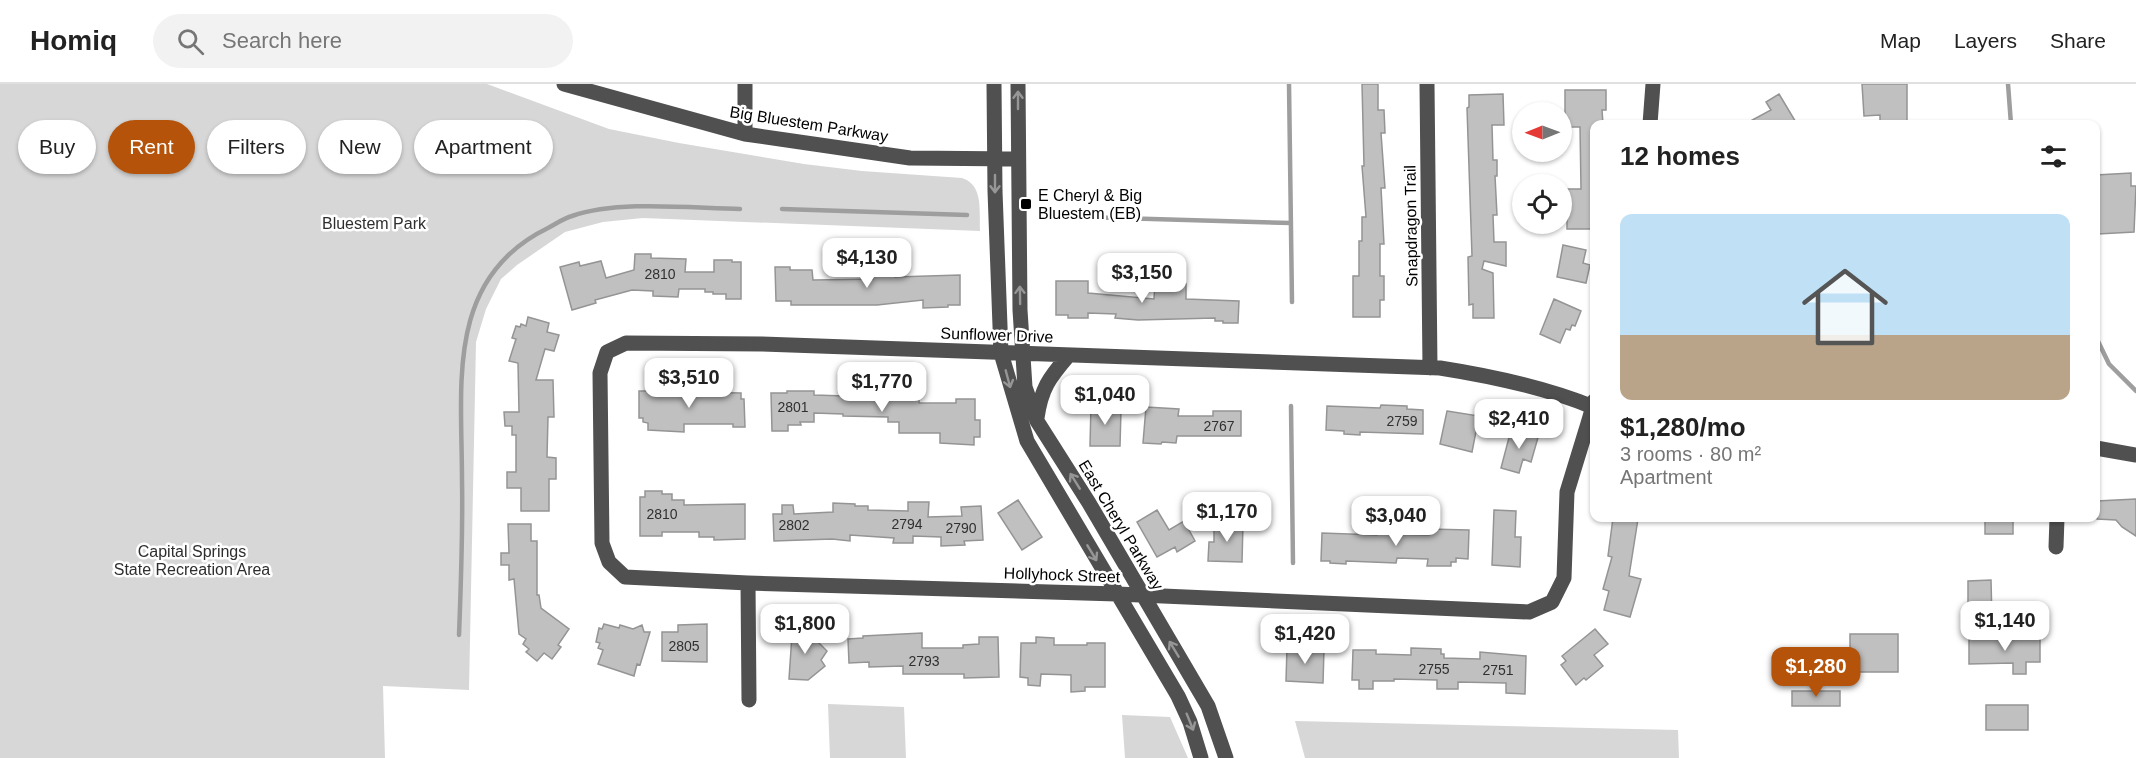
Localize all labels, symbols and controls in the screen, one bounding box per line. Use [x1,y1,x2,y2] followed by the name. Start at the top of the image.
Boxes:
[153,14,573,68] search box
[30,25,117,56] text: Homiq
[174,25,207,58] icon: search
[222,28,342,53] text: Search here
[1880,29,1921,52] text: Map
[1954,29,2017,52] text: Layers
[2050,29,2106,52] text: Share
[1012,90,1024,110] one-way arrow
[1512,102,1572,162] north arrow
[1512,102,1572,234] map controls
[729,103,889,145] street label: Big Bluestem Parkway
[18,120,96,174] chip: Buy
[108,120,195,174] chip: Rent
[207,120,306,174] chip: Filters
[318,120,402,174] chip: New
[414,120,553,174] chip: Apartment
[2037,140,2070,173] icon: filters
[1620,141,1740,171] text: 12 homes
[1401,165,1421,287] street label: Snapdragon Trail
[990,174,1001,194] one-way arrow
[1512,174,1572,234] button: locate
[1038,187,1142,222] place label: E Cheryl & Big Bluestem (EB)
[1019,197,1033,211] marker: E Cheryl & Big Bluestem (EB)
[322,215,427,232] park label: Bluestem Park
[818,238,916,289] pin: $4,130
[836,246,898,268] text: $4,130
[1093,253,1191,304] pin: $3,150
[1791,253,1899,361] icon: home
[1111,261,1173,283] text: $3,150
[644,266,676,282] house number: 2810
[1014,285,1026,305] one-way arrow
[940,325,1054,345] street label: Sunflower Drive
[640,358,738,409] pin: $3,510
[833,362,931,413] pin: $1,770
[658,366,720,388] text: $3,510
[1002,369,1014,388] one-way arrow
[851,370,913,392] text: $1,770
[1056,375,1154,426] pin: $1,040
[1074,383,1136,405] text: $1,040
[777,399,809,415] house number: 2801
[1470,399,1568,450] pin: $2,410
[1488,407,1550,429] text: $2,410
[1620,412,1746,442] text: $1,280/mo
[1386,413,1418,429] house number: 2759
[1203,418,1235,434] house number: 2767
[1620,443,1761,465] text: 3 rooms · 80 m²
[1075,457,1167,593] street label: East Cheryl Parkway
[1620,466,1712,488] text: Apartment
[1068,473,1080,490] one-way arrow
[1178,492,1276,543] pin: $1,170
[1347,496,1445,547] pin: $3,040
[1196,500,1258,522] text: $1,170
[1365,504,1427,526] text: $3,040
[646,506,678,522] house number: 2810
[891,516,923,532] house number: 2794
[778,517,810,533] house number: 2802
[945,520,977,536] house number: 2790
[114,543,270,578] park label: Capital Springs State Recreation Area
[1087,544,1099,561] one-way arrow
[1003,564,1121,586] street label: Hollyhock Street
[1956,601,2054,652] pin: $1,140
[756,604,854,655] pin: $1,800
[1974,609,2036,631] text: $1,140
[774,612,836,634] text: $1,800
[1256,614,1354,665] pin: $1,420
[1274,622,1336,644] text: $1,420
[668,638,700,654] house number: 2805
[1167,641,1179,658] one-way arrow
[1767,647,1865,698] pin: $1,280
[908,653,940,669] house number: 2793
[1785,655,1847,677] text: $1,280
[1418,661,1450,677] house number: 2755
[1482,662,1514,678] house number: 2751
[1185,712,1196,730] one-way arrow

